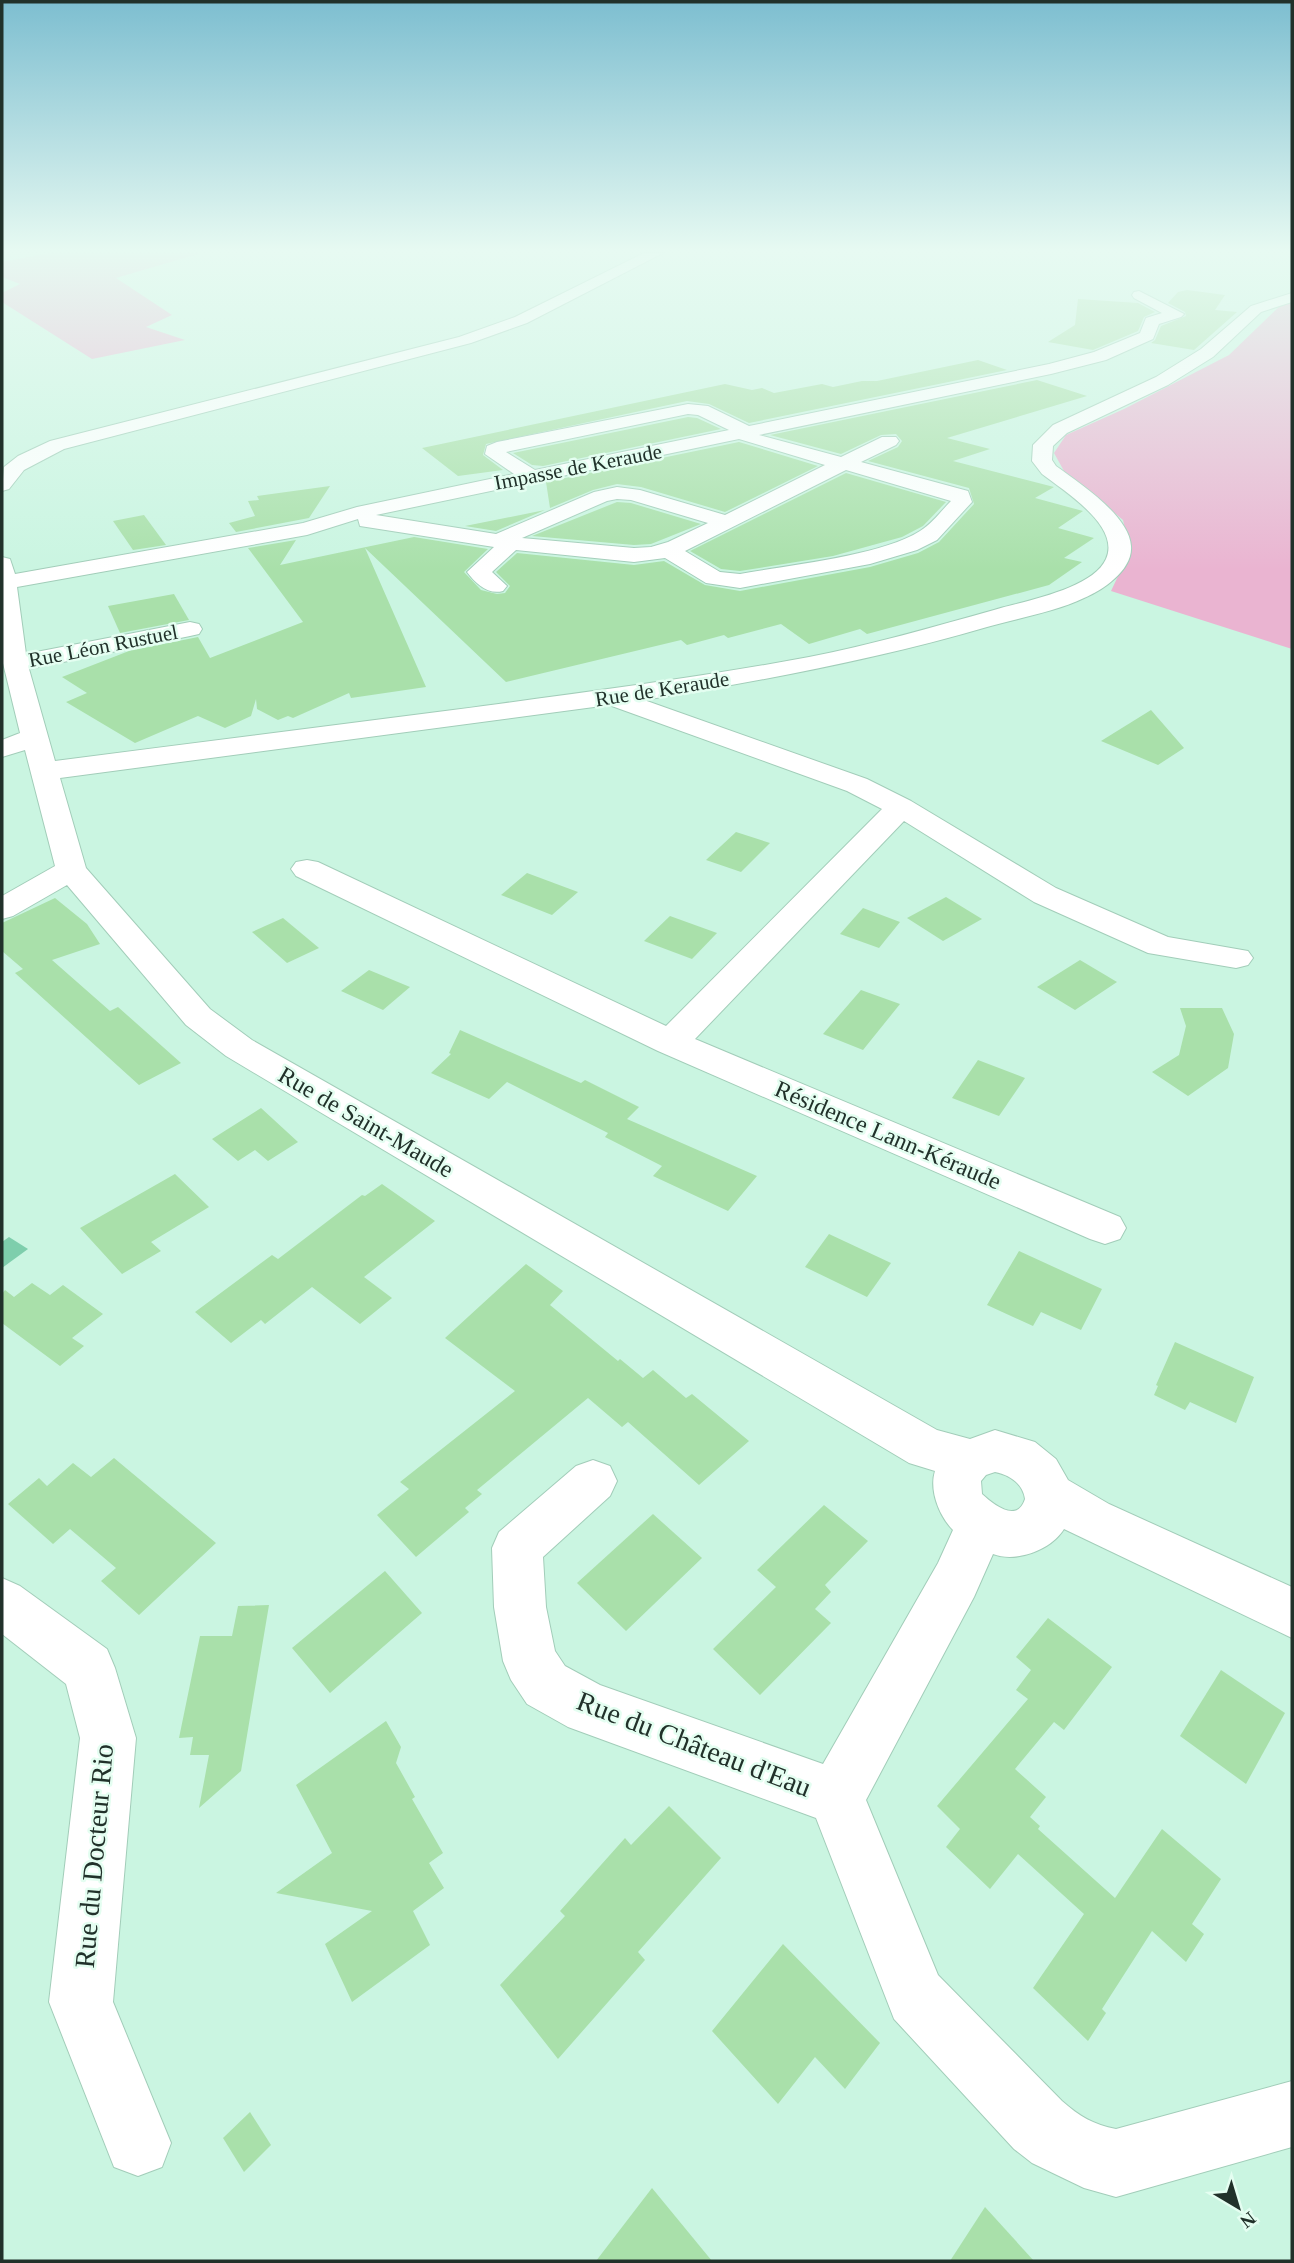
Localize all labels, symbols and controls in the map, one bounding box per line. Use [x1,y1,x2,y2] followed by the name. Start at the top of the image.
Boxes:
[492,439,664,495] street label: Impasse de Keraude
[26,620,180,672] street label: Rue Léon Rustuel
[593,667,731,711] street label: Rue de Keraude
[274,1061,458,1183] street label: Rue de Saint-Maude
[771,1076,1005,1194] street label: Résidence Lann-Kéraude
[572,1685,816,1803] street label: Rue du Château d'Eau
[69,1743,119,1969] street label: Rue du Docteur Rio
[1203,2172,1273,2242] north arrow
[1236,2208,1260,2233] text: N

